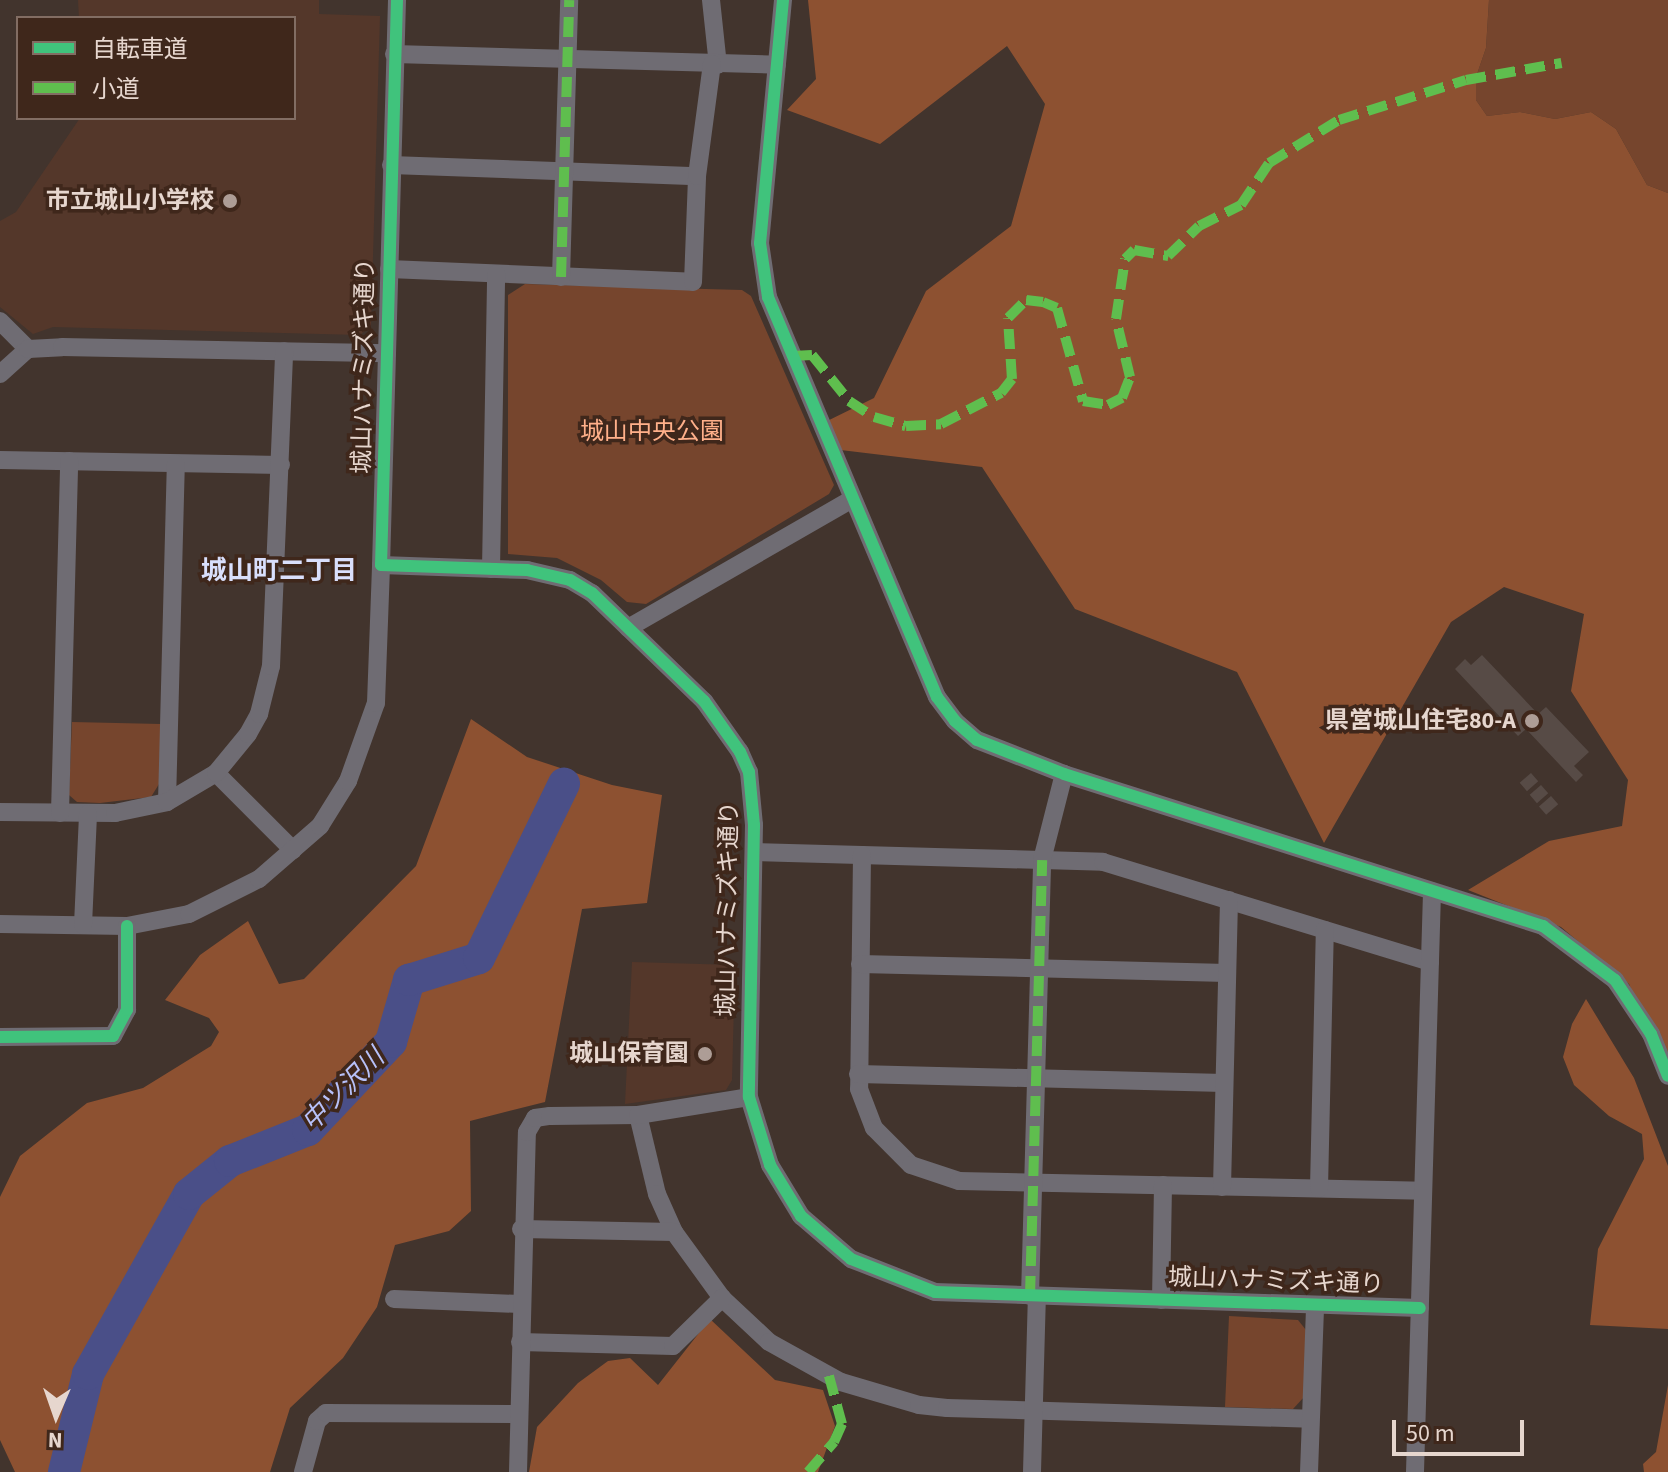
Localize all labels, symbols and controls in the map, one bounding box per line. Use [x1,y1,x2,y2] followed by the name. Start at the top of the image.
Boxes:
[16,16,296,120] legend
[92,32,188,67] text: 自転車道
[92,72,140,107] text: 小道
[46,187,214,215] place label: 市立城山小学校
[221,192,239,210] marker: 市立城山小学校
[348,258,380,474] street label: 城山ハナミズキ通り
[580,418,724,446] park label: 城山中央公園
[201,555,357,587] district label: 城山町二丁目
[1325,707,1516,735] place label: 県営城山住宅80-A
[1523,712,1541,730] marker: 県営城山住宅80-A
[712,801,744,1017] street label: 城山ハナミズキ通り
[569,1040,689,1068] place label: 城山保育園
[295,1042,391,1138] water label: 中ツ沢川
[696,1045,714,1063] marker: 城山保育園
[1168,1263,1384,1299] street label: 城山ハナミズキ通り
[16,1376,96,1456] north arrow
[1396,1404,1528,1454] scale bar
[1406,1416,1455,1451] text: 50 m
[47,1424,63,1456] text: N

